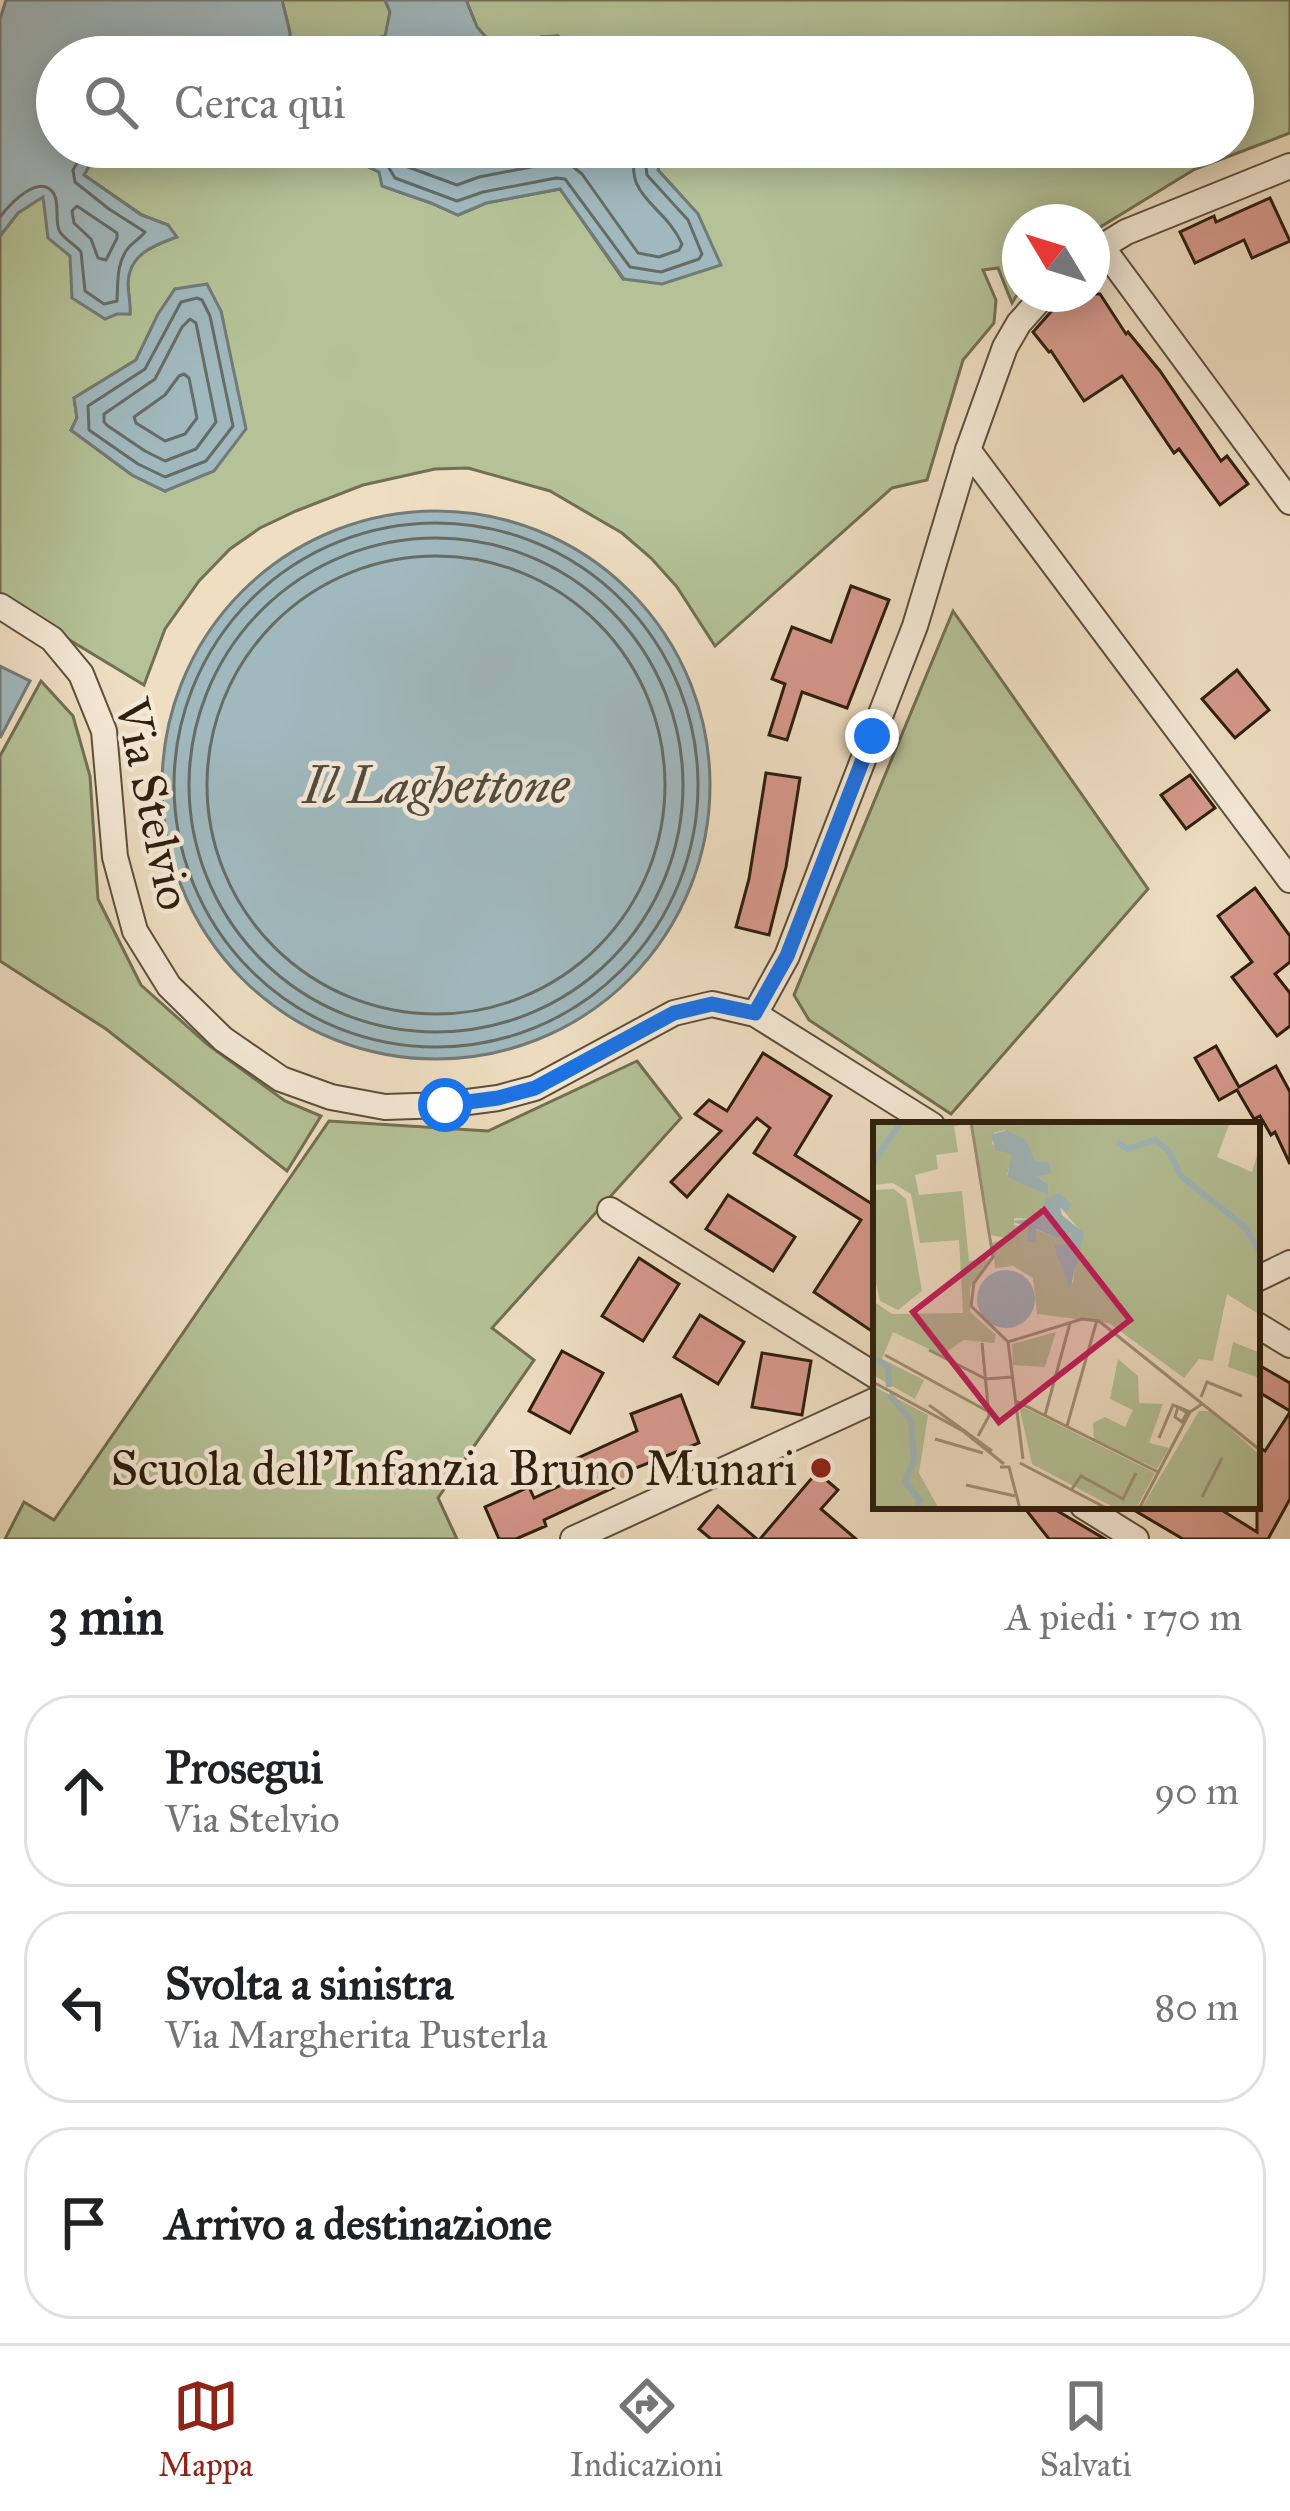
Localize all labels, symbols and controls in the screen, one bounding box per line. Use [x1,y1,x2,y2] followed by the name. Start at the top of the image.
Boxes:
[36,36,1254,168] search box
[78,69,144,135] icon: search
[174,75,346,130] text: Cerca qui
[1002,204,1110,312] north arrow
[102,692,205,915] street label: Via Stelvio
[845,709,899,763] route end
[301,755,570,817] water label: Il Laghettone
[418,1078,472,1132] route start
[873,1122,1260,1509] inset map
[110,1439,797,1498] place label: Scuola dell'Infanzia Bruno Munari
[808,1455,834,1481] marker: Scuola dell'Infanzia Bruno Munari
[48,1586,164,1648] text: 3 min
[1005,1593,1242,1641] text: A piedi · 170 m
[165,1740,323,1795] text: Prosegui
[51,1758,117,1824] icon: ahead
[1154,1767,1239,1815] text: 90 m
[165,1795,340,1843] text: Via Stelvio
[165,1956,454,2011] text: Svolta a sinistra
[51,1974,117,2040] icon: left
[1154,1983,1239,2031] text: 80 m
[165,2011,548,2059] text: Via Margherita Pusterla
[51,2190,117,2256] icon: arrive
[165,2196,552,2251] text: Arrivo a destinazione
[158,2373,253,2485] tab: Mappa
[570,2373,723,2485] tab: Indicazioni
[1040,2373,1132,2485] tab: Salvati

